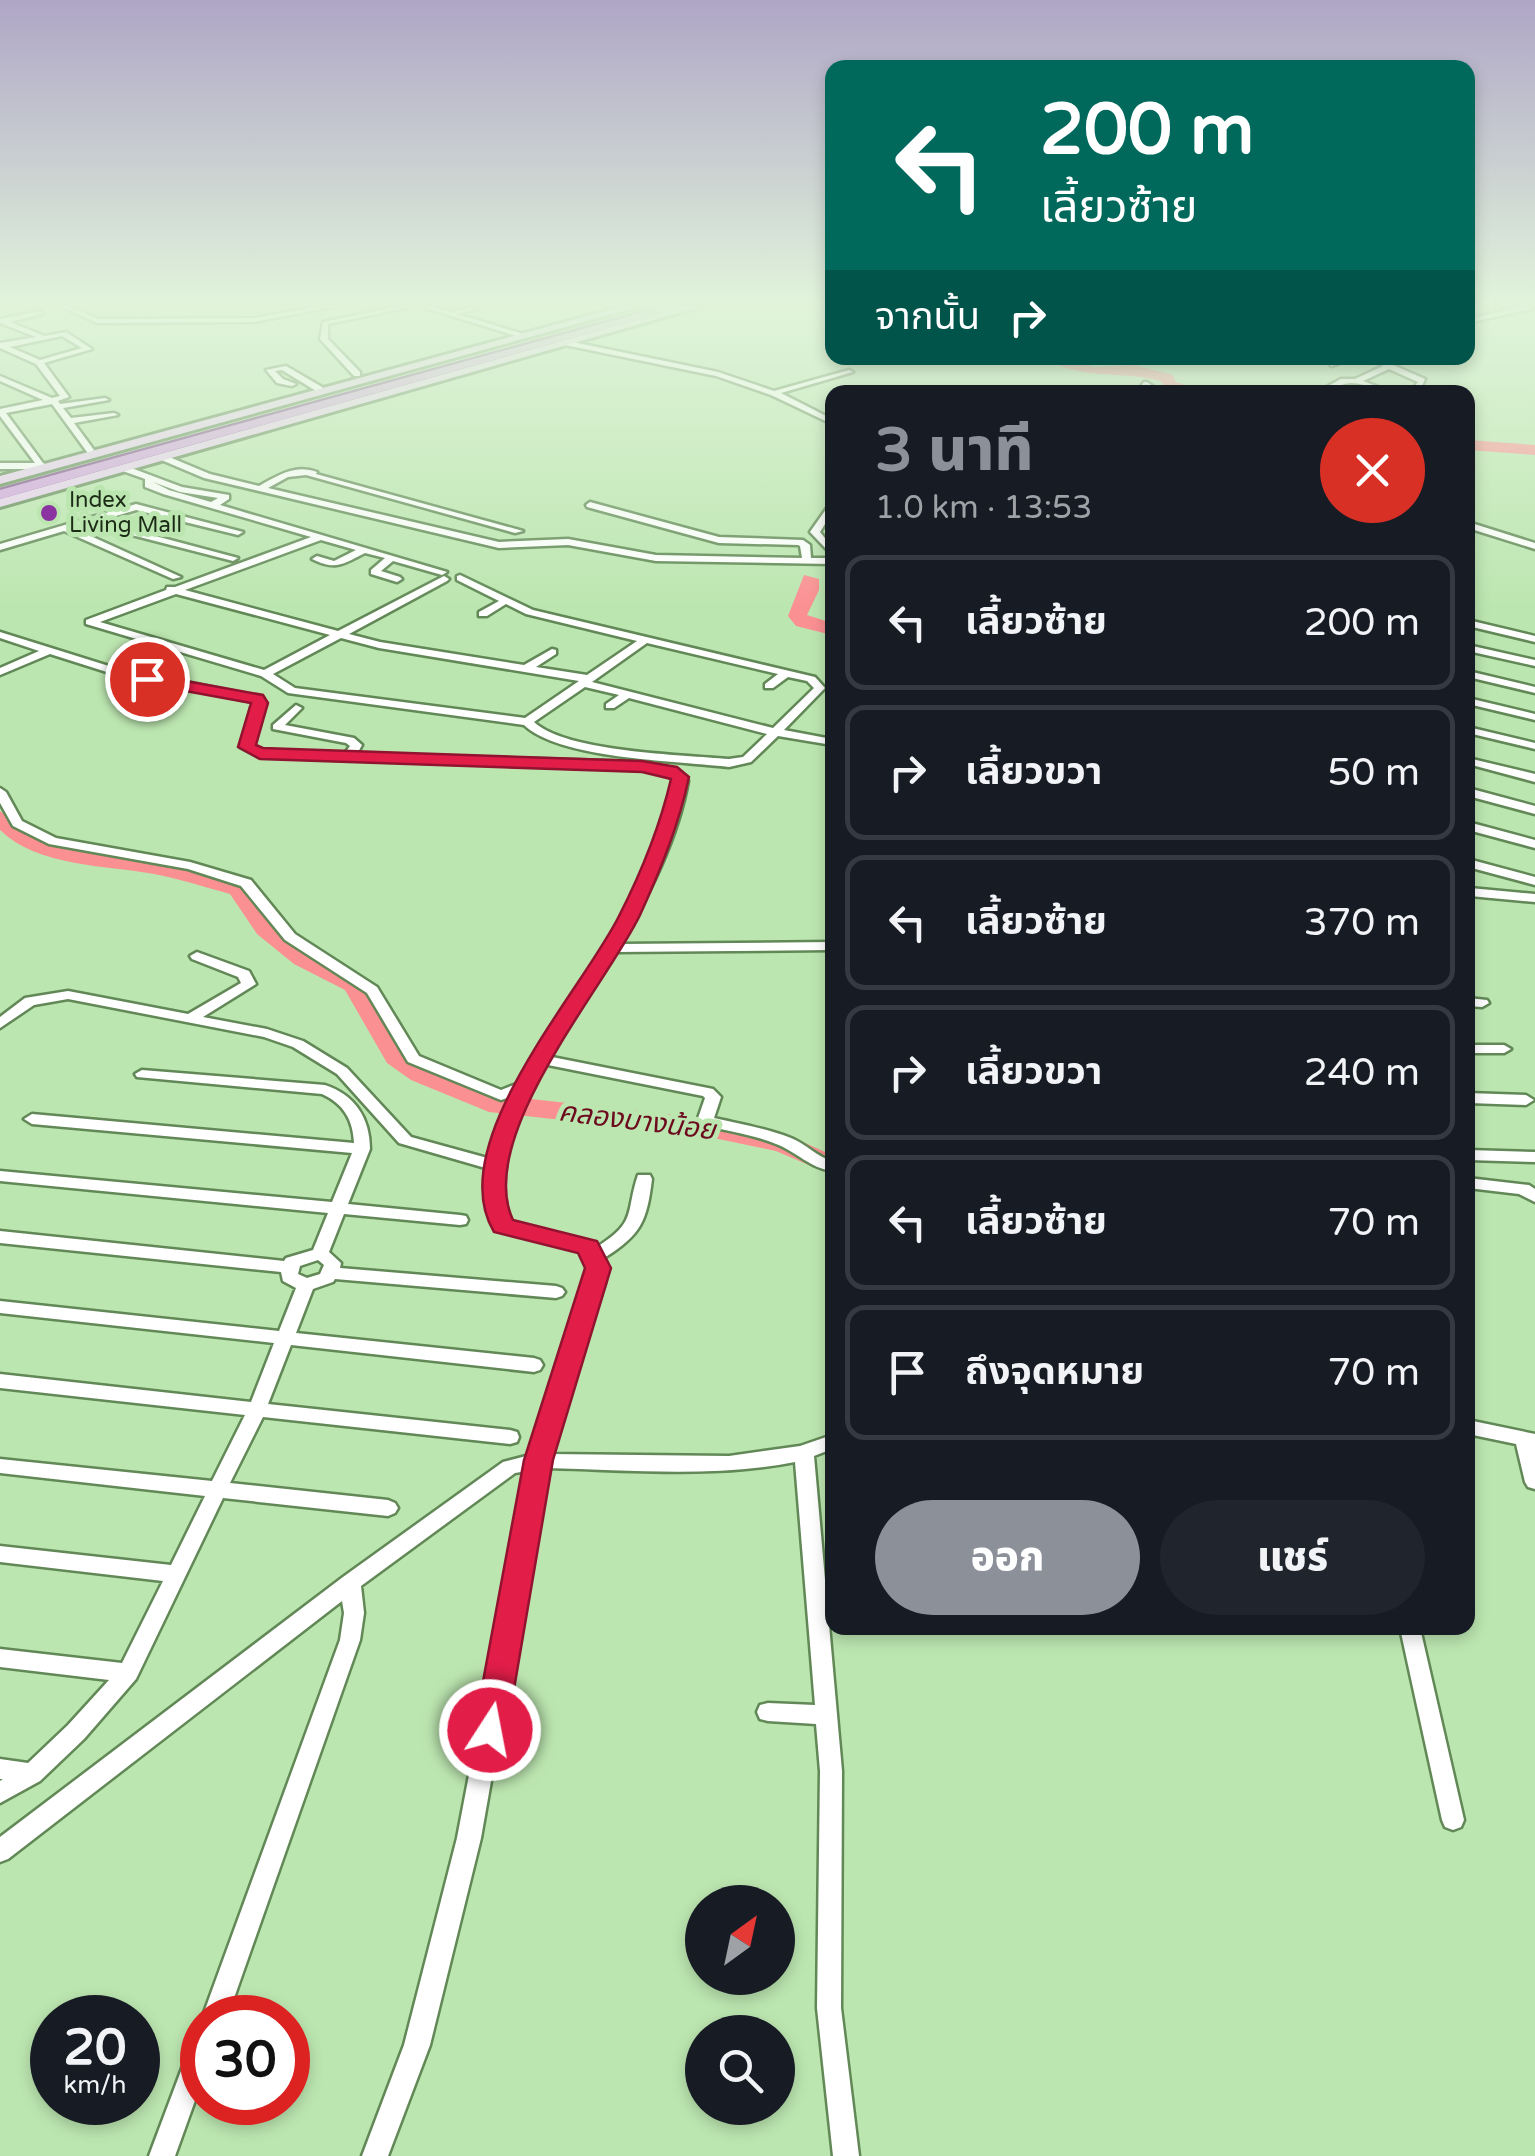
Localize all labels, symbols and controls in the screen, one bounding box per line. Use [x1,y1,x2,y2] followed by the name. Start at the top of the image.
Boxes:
[1040,89,1254,173] text: 200 m
[875,100,1005,230] icon: left
[1040,181,1197,235] text: เลี้ยวซ้าย
[1000,290,1055,345] icon: right
[875,294,980,340] text: จากนั้น
[875,415,1034,487] text: 3 นาที
[1320,418,1425,523] button: close
[69,487,182,538] place label: Index Living Mall
[875,489,1092,527] text: 1.0 km · 13:53
[38,502,60,524] marker: Index Living Mall
[880,595,935,650] icon: left
[965,599,1107,645] text: เลี้ยวซ้าย
[1304,600,1420,646] text: 200 m
[105,637,190,722] pin
[120,652,175,707] icon: arrive
[880,745,935,800] icon: right
[965,749,1102,795] text: เลี้ยวขวา
[1328,750,1420,796] text: 50 m
[880,895,935,950] icon: left
[965,899,1107,945] text: เลี้ยวซ้าย
[1304,900,1420,946] text: 370 m
[880,1045,935,1100] icon: right
[965,1049,1102,1095] text: เลี้ยวขวา
[1304,1050,1420,1096] text: 240 m
[557,1095,720,1148] water label: คลองบางน้อย
[880,1195,935,1250] icon: left
[965,1199,1107,1245] text: เลี้ยวซ้าย
[1328,1200,1420,1246] text: 70 m
[880,1345,935,1400] icon: arrive
[965,1349,1144,1395] text: ถึงจุดหมาย
[1328,1350,1420,1396] text: 70 m
[875,1500,1140,1615] button: ออก
[1160,1500,1425,1615] button: แชร์
[438,1678,542,1782] position arrow
[685,1885,795,1995] north arrow
[685,1885,795,2125] map controls
[180,1995,310,2125] speed limit sign: 30
[685,2015,795,2125] button: search
[64,2018,126,2078] text: 20
[64,2070,126,2100] text: km/h

